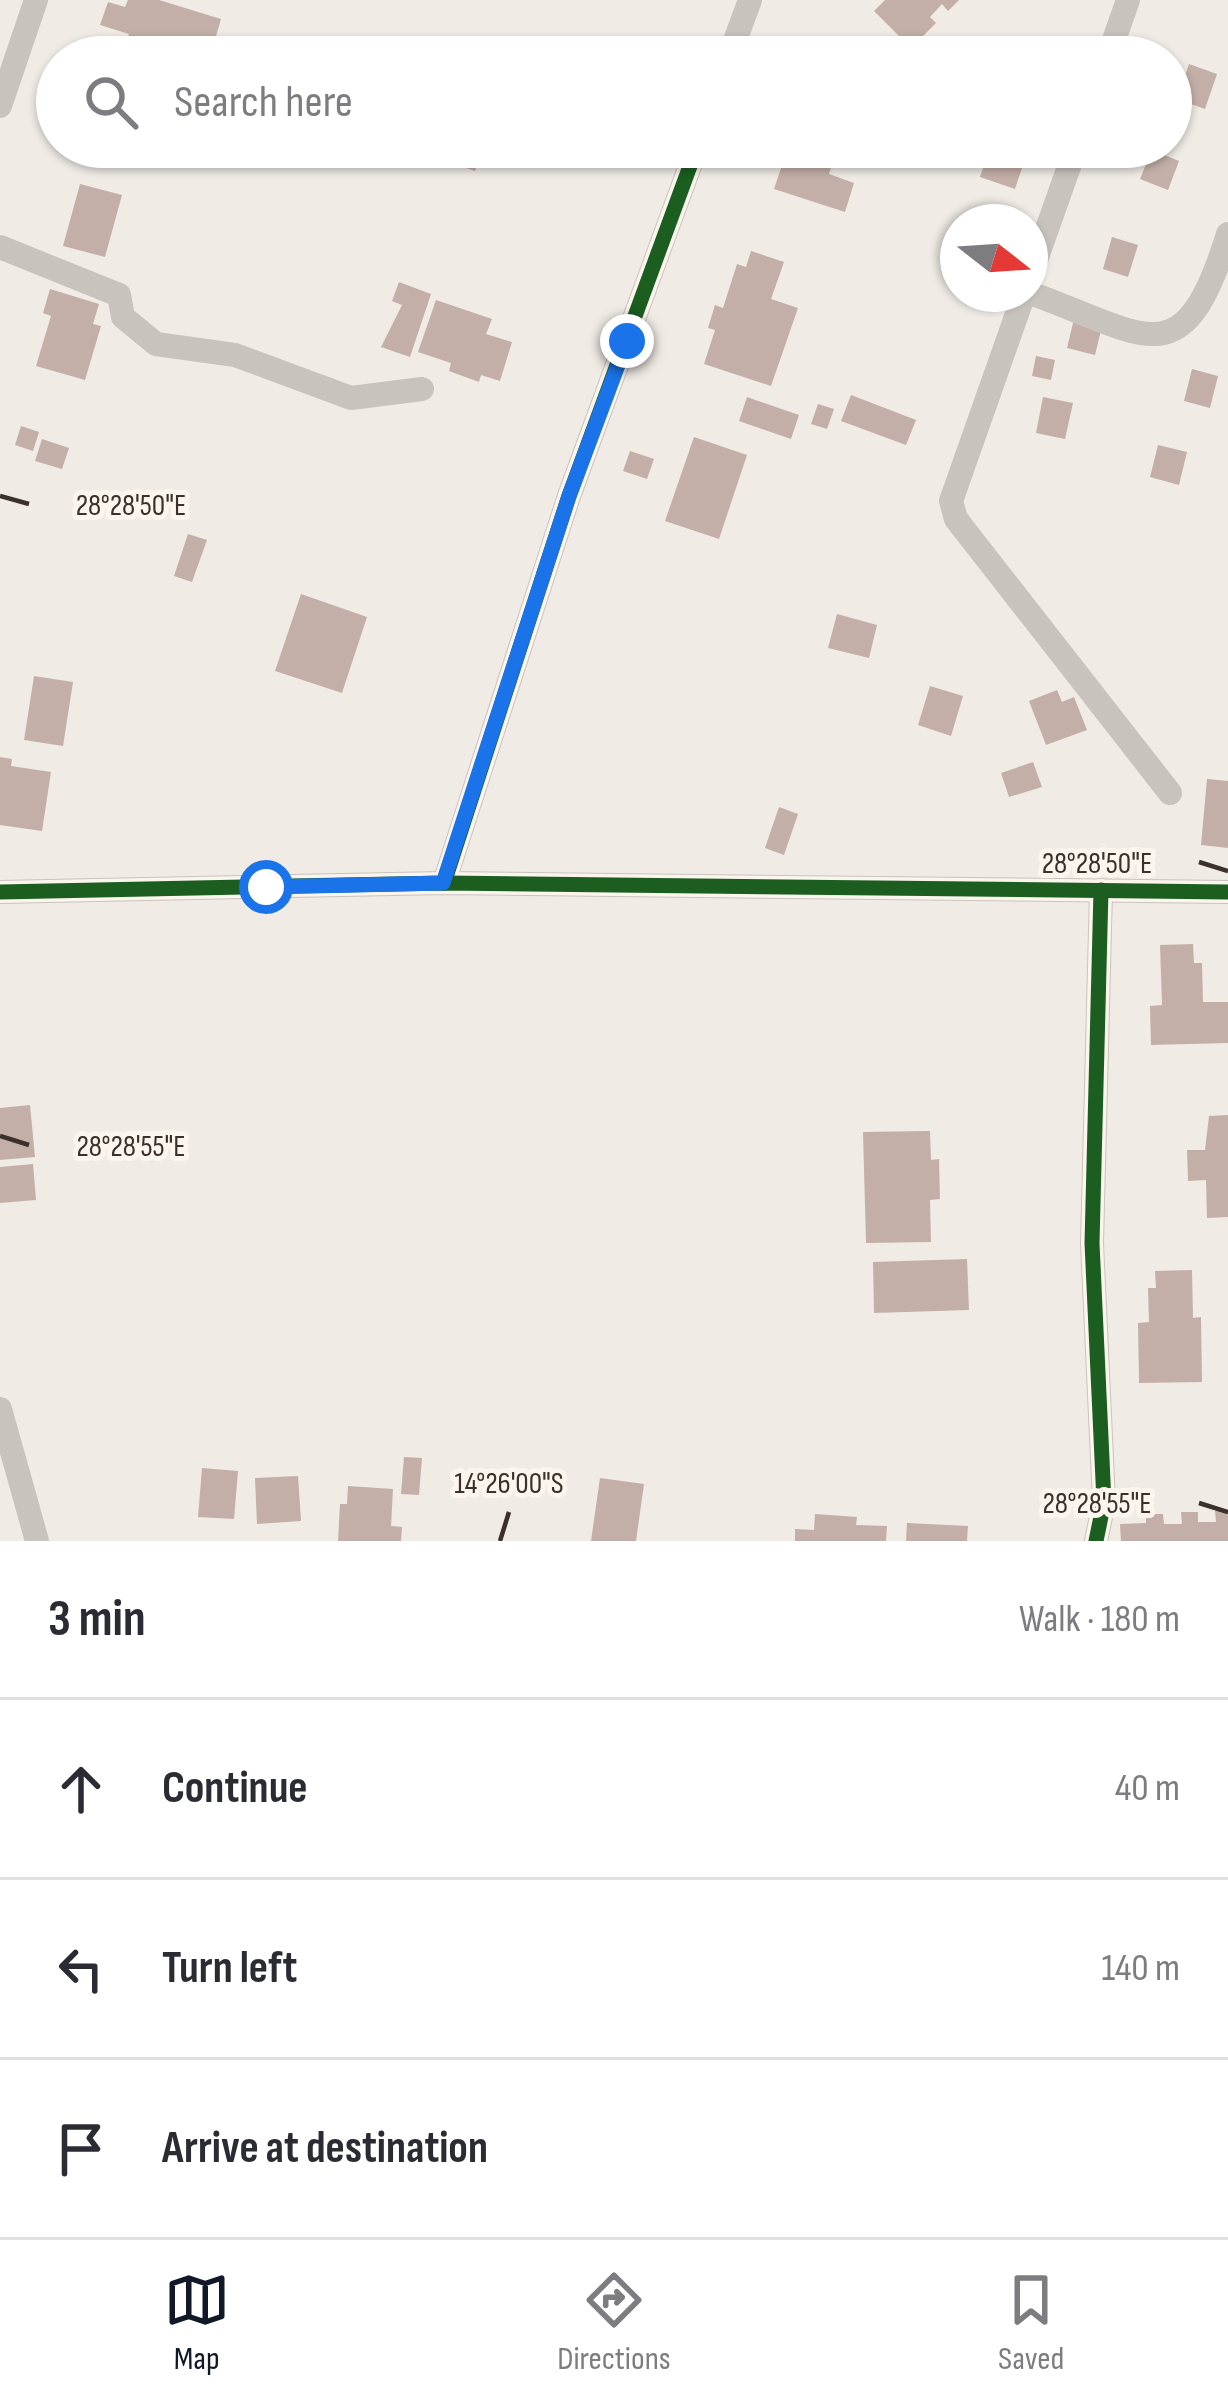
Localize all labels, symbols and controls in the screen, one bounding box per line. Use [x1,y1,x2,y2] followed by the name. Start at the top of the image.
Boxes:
[36,36,1192,168] search box
[78,69,144,135] icon: search
[174,75,353,130] text: Search here
[940,204,1048,312] north arrow
[600,314,654,368] route end
[76,488,186,524] text: 28°28'50"E
[1042,846,1152,882] text: 28°28'50"E
[239,860,293,914] route start
[76,1129,186,1165] text: 28°28'55"E
[454,1466,564,1502] text: 14°26'00"S
[1042,1486,1152,1522] text: 28°28'55"E
[48,1589,146,1650] text: 3 min
[1019,1596,1180,1643] text: Walk · 180 m
[48,1756,114,1822] icon: ahead
[162,1761,308,1816] text: Continue
[1115,1765,1180,1812] text: 40 m
[48,1936,114,2002] icon: left
[162,1941,297,1996] text: Turn left
[1101,1945,1180,1992] text: 140 m
[48,2116,114,2182] icon: arrive
[162,2121,488,2176] text: Arrive at destination
[164,2267,230,2379] tab: Map
[557,2267,671,2379] tab: Directions
[998,2267,1064,2379] tab: Saved

